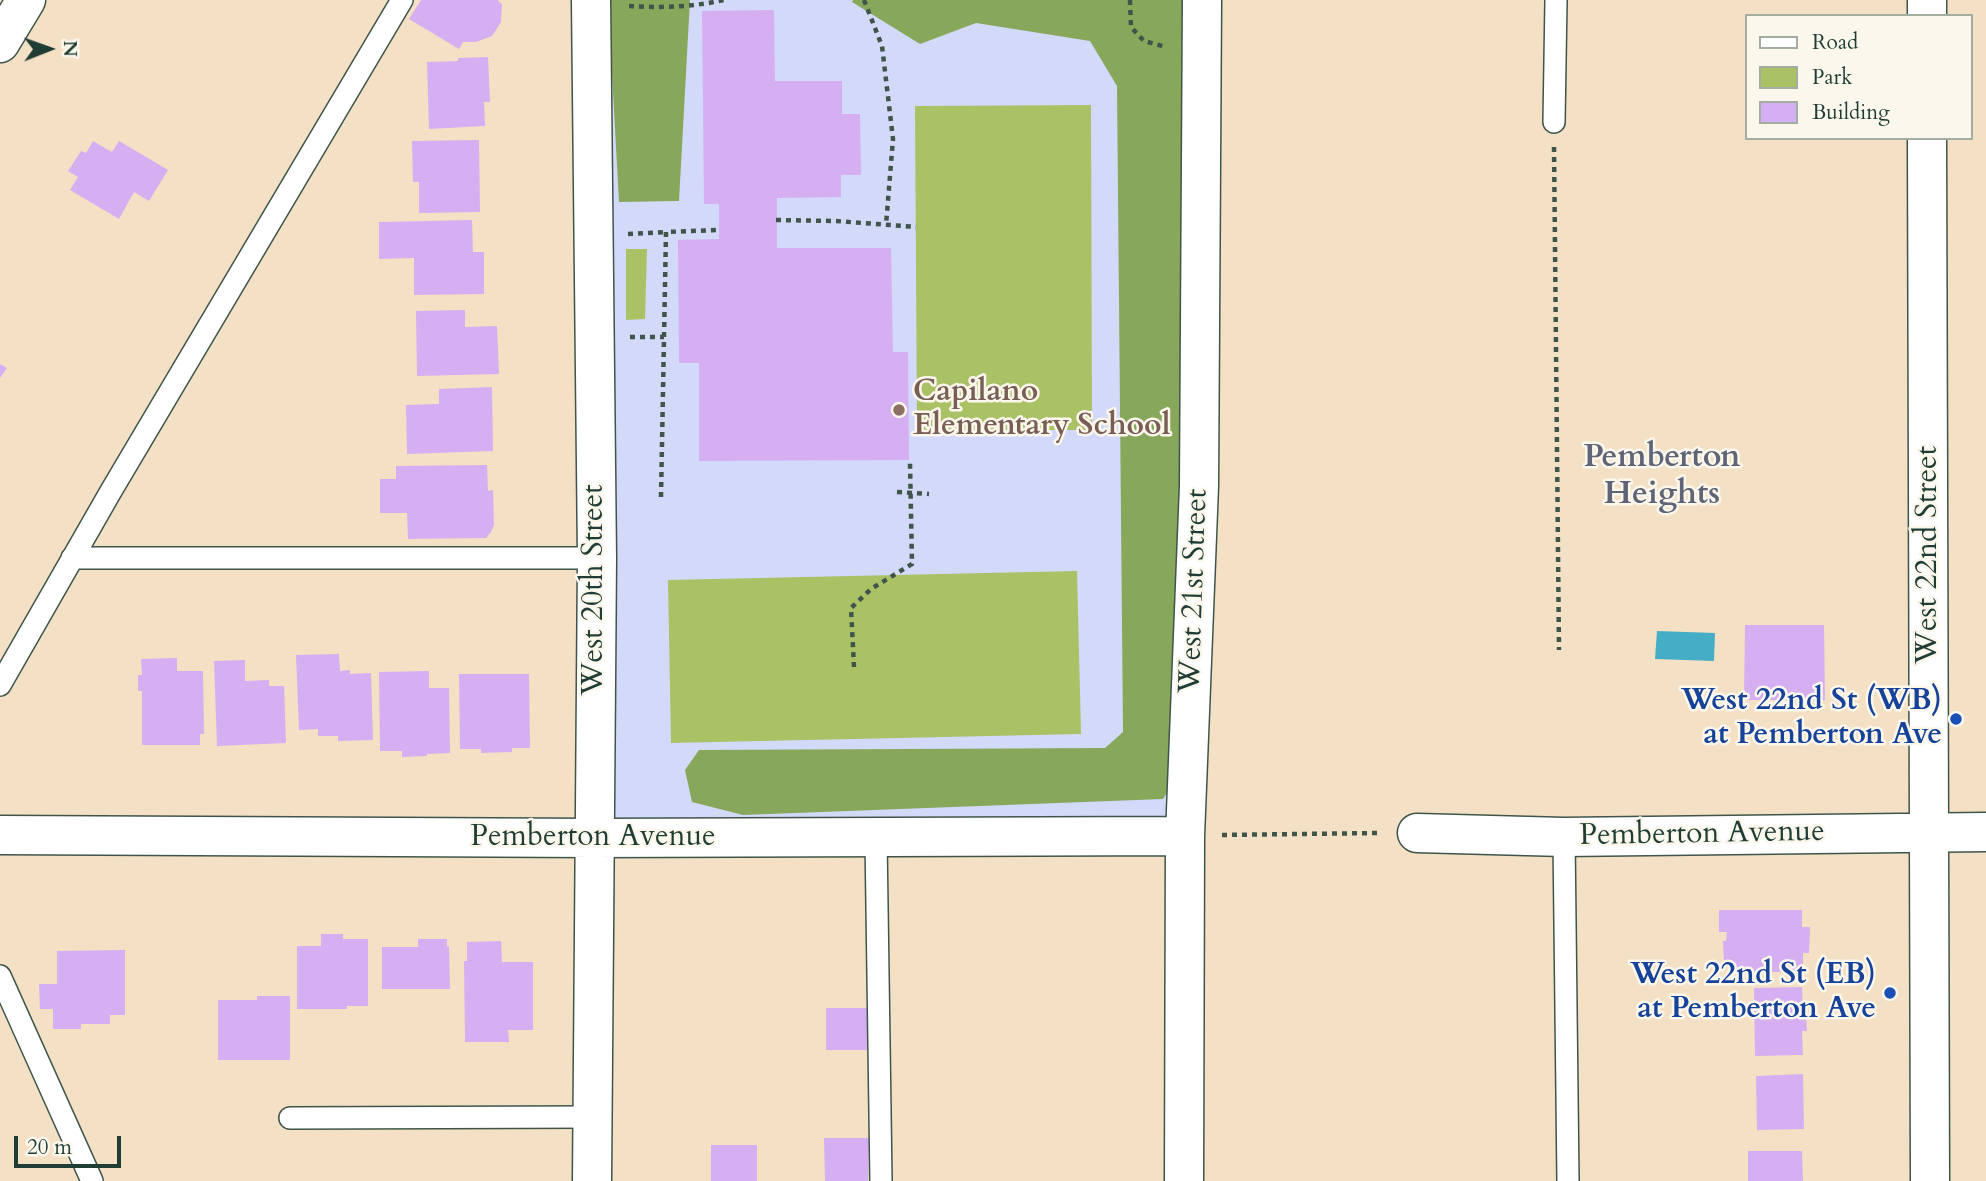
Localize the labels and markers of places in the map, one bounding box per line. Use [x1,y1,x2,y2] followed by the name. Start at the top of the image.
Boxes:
[913,375,1170,446] place label: Capilano Elementary School
[891,402,907,418] marker: Capilano Elementary School
[1681,684,1942,754] place label: West 22nd St (WB) at Pemberton Ave
[1948,711,1964,727] marker: West 22nd St (WB) at Pemberton Ave
[1630,958,1876,1028] place label: West 22nd St (EB) at Pemberton Ave
[1882,985,1898,1001] marker: West 22nd St (EB) at Pemberton Ave

